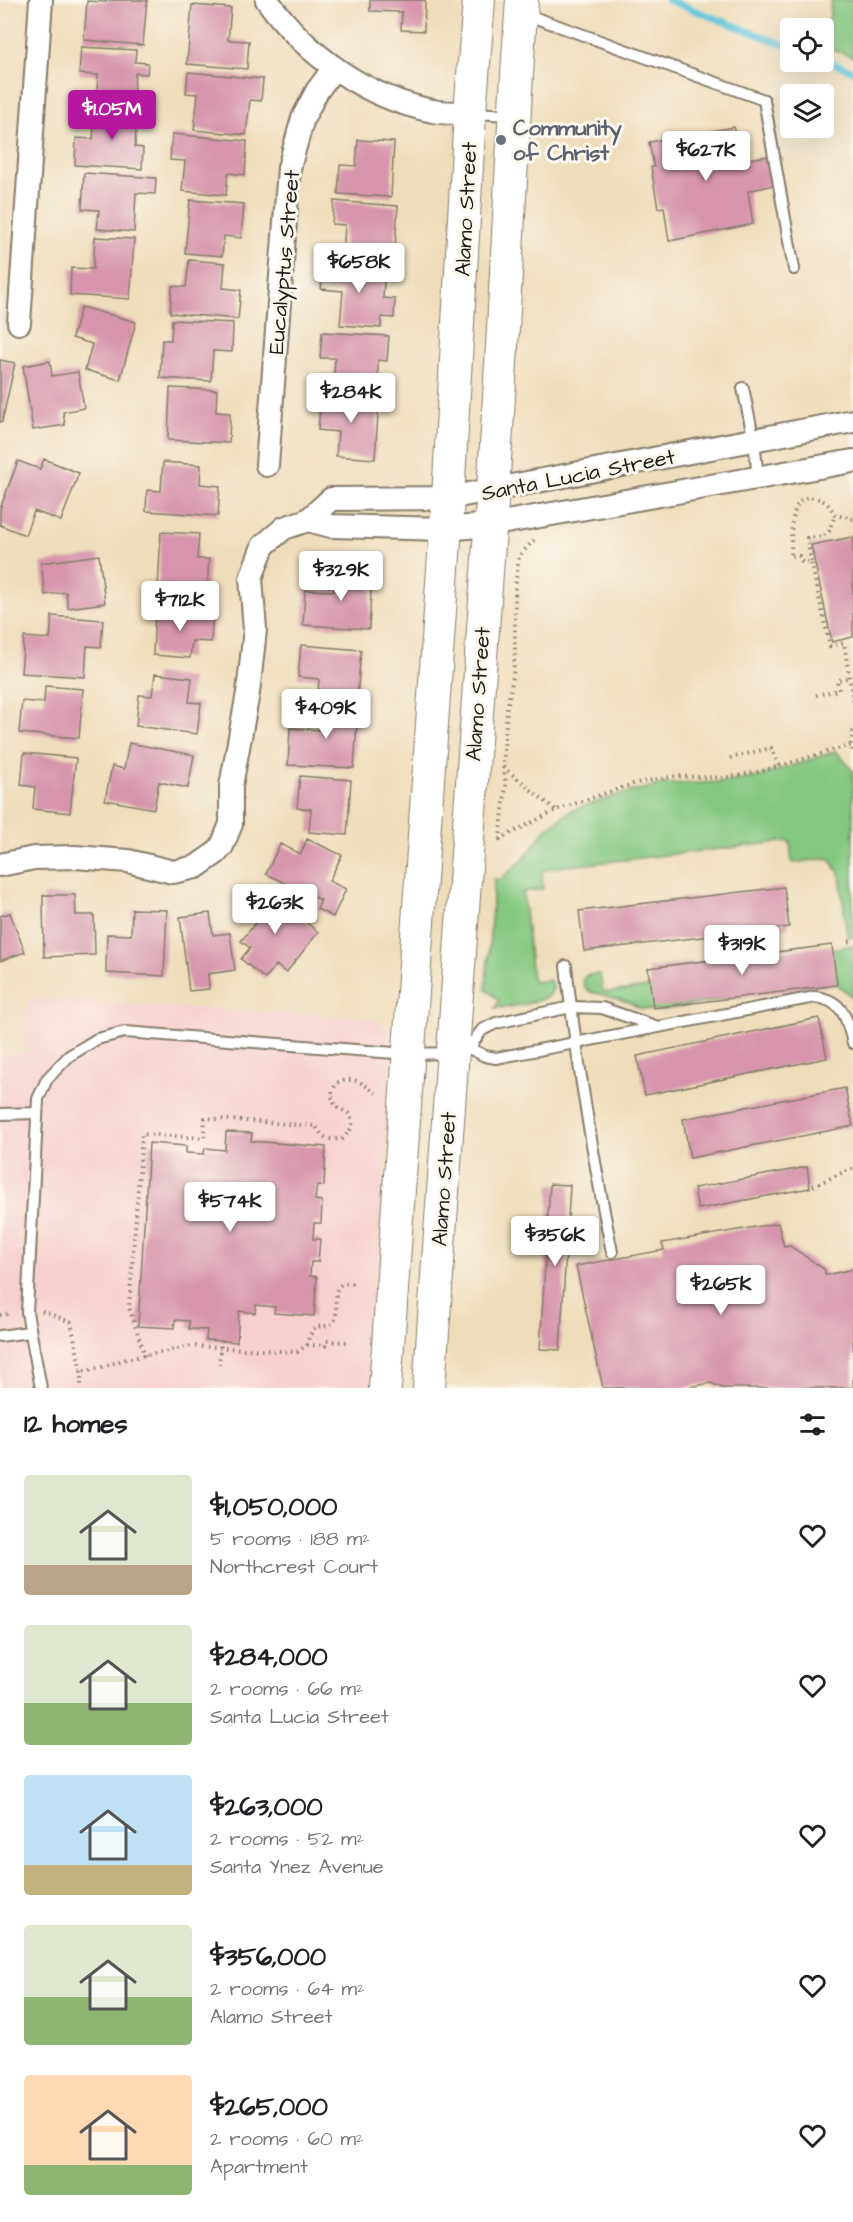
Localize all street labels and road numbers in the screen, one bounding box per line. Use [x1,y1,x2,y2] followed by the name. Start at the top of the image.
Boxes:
[447,141,486,277] street label: Alamo Street
[261,169,309,356] street label: Eucalyptus Street
[479,441,678,509] street label: Santa Lucia Street
[458,626,499,762] street label: Alamo Street
[424,1111,465,1247] street label: Alamo Street

